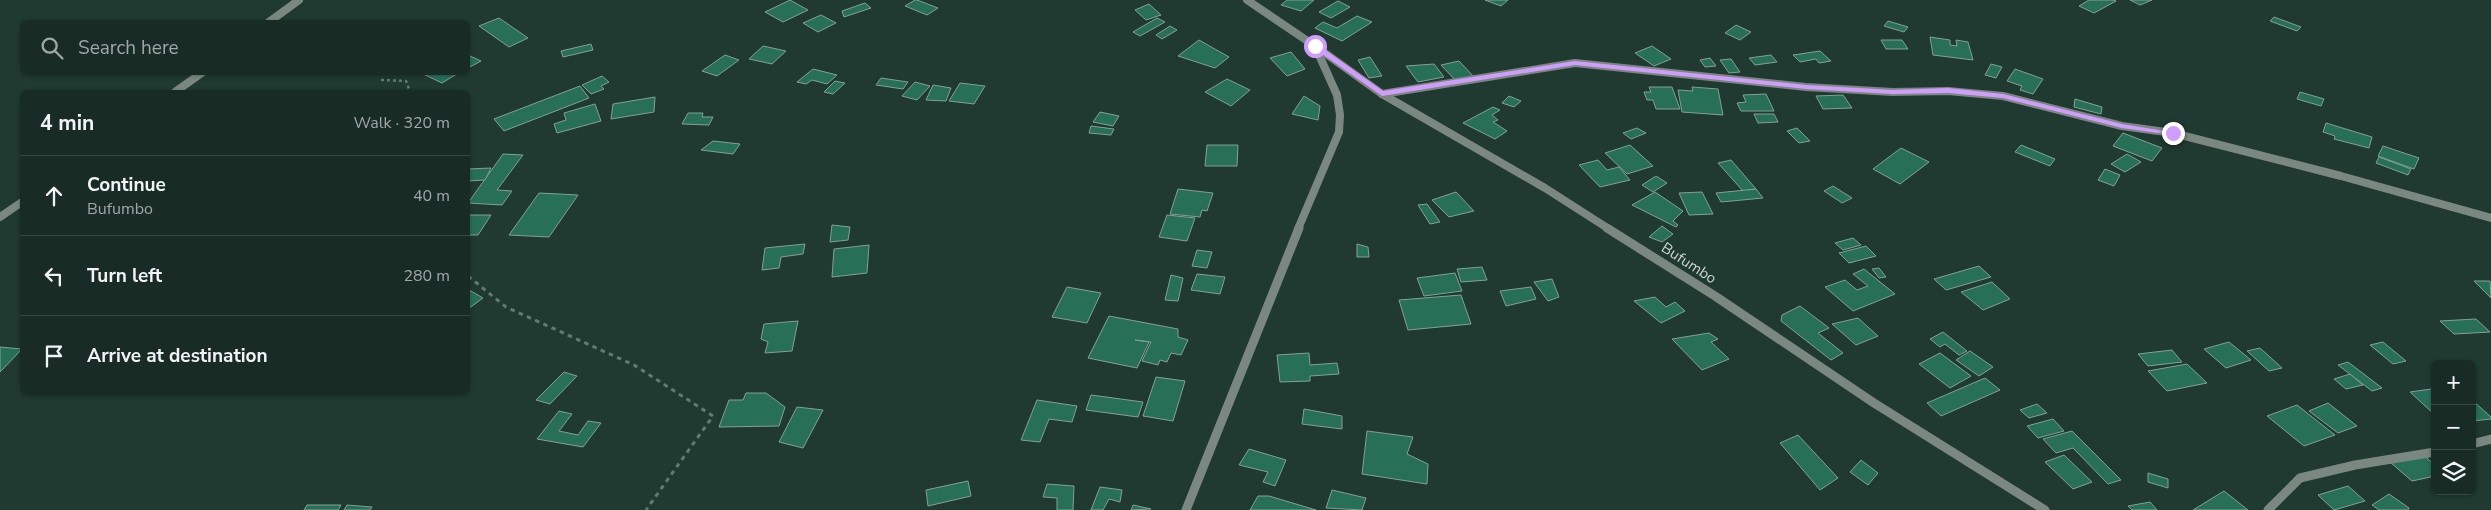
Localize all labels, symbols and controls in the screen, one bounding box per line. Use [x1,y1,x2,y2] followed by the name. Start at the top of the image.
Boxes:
[20,20,470,75] search box
[38,34,66,62] icon: search
[78,35,179,61] text: Search here
[1304,35,1327,58] route start
[40,109,94,137] text: 4 min
[354,112,450,134] text: Walk · 320 m
[2162,122,2185,145] route end
[87,172,166,198] text: Continue
[40,182,68,210] icon: ahead
[413,185,450,207] text: 40 m
[87,198,153,220] text: Bufumbo
[1658,238,1720,288] street label: Bufumbo
[40,262,68,290] icon: left
[87,263,162,289] text: Turn left
[403,265,450,287] text: 280 m
[40,342,68,370] icon: arrive
[87,343,268,369] text: Arrive at destination
[2431,360,2476,495] map controls
[2431,360,2476,405] button: +
[2431,405,2476,450] button: −
[2431,450,2476,495] button: layers

